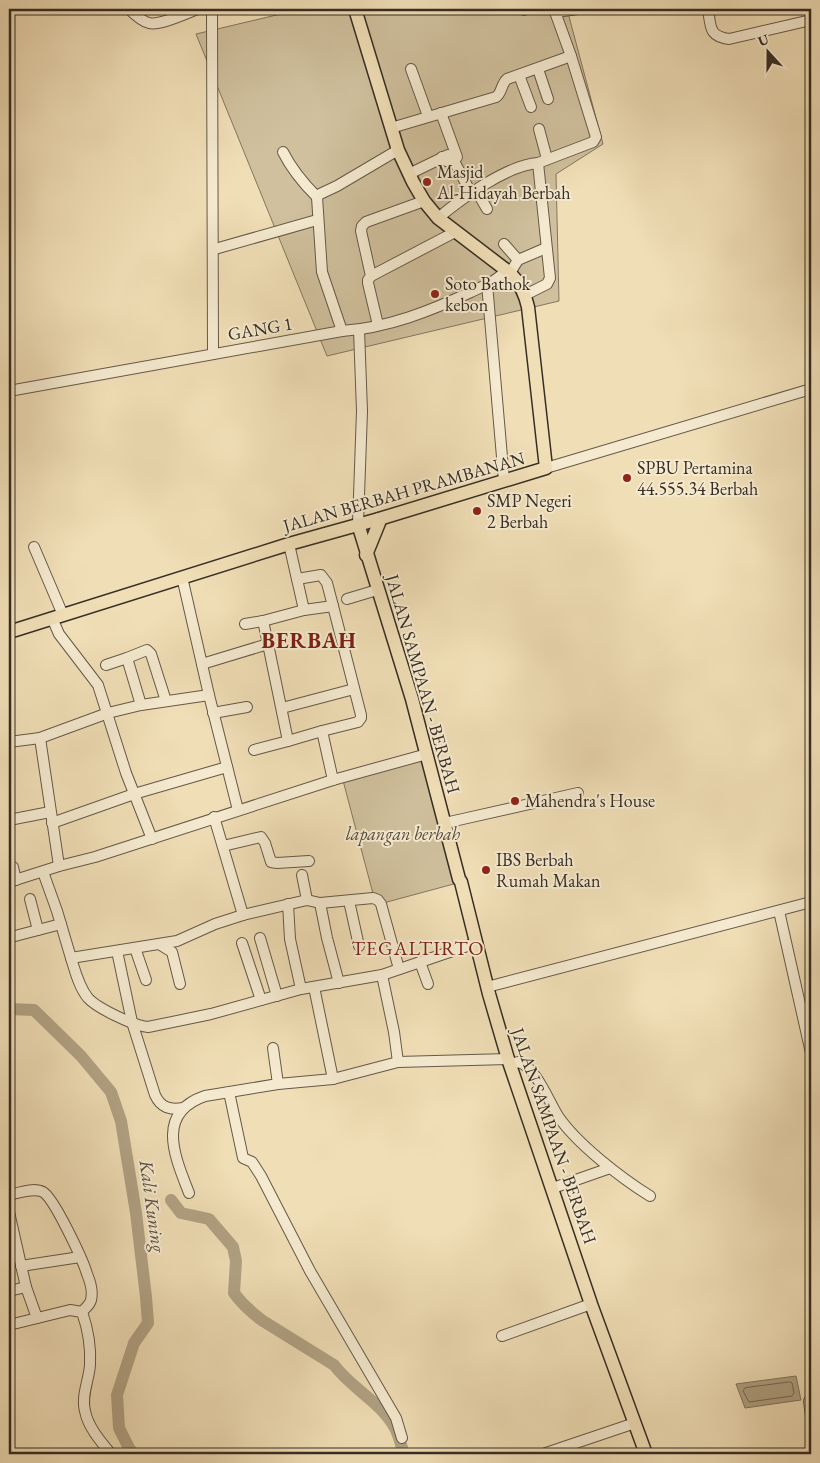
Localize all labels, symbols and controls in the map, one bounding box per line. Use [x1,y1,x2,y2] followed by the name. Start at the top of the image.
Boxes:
[742,28,792,78] north arrow
[755,29,772,50] text: U
[436,160,570,204] place label: Masjid Al-Hidayah Berbah
[421,176,433,188] marker: Masjid Al-Hidayah Berbah
[445,272,531,316] place label: Soto Bathok kebon
[429,288,441,300] marker: Soto Bathok kebon
[226,312,294,345] street label: GANG 1
[278,446,528,538] street label: JALAN BERBAH PRAMBANAN
[637,456,758,500] place label: SPBU Pertamina 44.555.34 Berbah
[621,472,633,484] marker: SPBU Pertamina 44.555.34 Berbah
[487,489,572,533] place label: SMP Negeri 2 Berbah
[471,505,483,517] marker: SMP Negeri 2 Berbah
[381,570,466,796] street label: JALAN SAMPAAN - BERBAH
[261,626,357,655] district label: BERBAH
[525,789,655,812] place label: Mahendra's House
[509,795,521,807] marker: Mahendra's House
[346,822,461,846] park label: lapangan berbah
[496,848,601,892] place label: IBS Berbah Rumah Makan
[480,864,492,876] marker: IBS Berbah Rumah Makan
[351,935,485,961] district label: TEGALTIRTO
[506,1023,602,1247] street label: JALAN SAMPAAN - BERBAH
[134,1157,172,1255] water label: Kali Kuning

